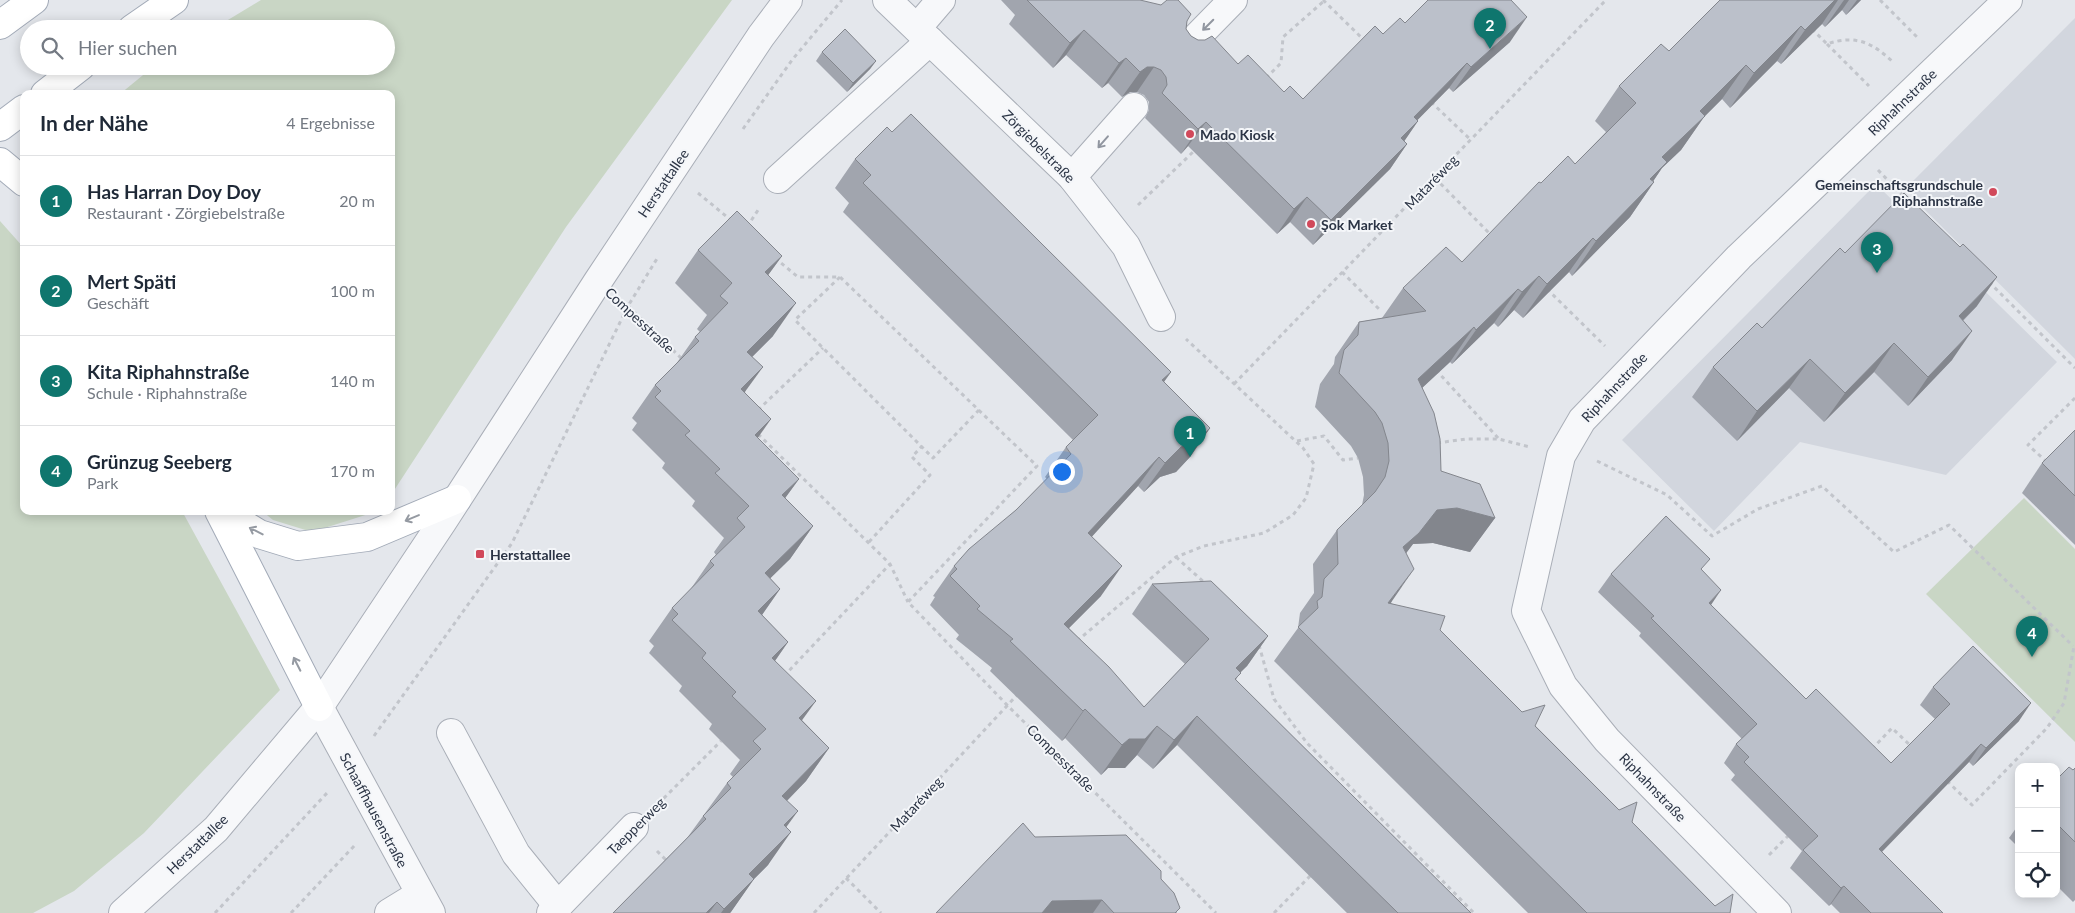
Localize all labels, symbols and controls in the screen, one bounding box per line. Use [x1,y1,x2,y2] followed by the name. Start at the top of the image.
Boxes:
[1474,8,1506,49] pin: 2
[1202,19,1215,31] one-way arrow
[20,20,395,75] search box
[38,34,66,62] icon: search
[78,36,177,59] text: Hier suchen
[1864,65,1940,139] street label: Riphahnstraße
[999,106,1079,186] street label: Zörgiebelstraße
[40,110,148,135] text: In der Nähe
[286,113,375,132] text: 4 Ergebnisse
[1200,126,1275,143] place label: Mado Kiosk
[1184,128,1196,140] marker: Mado Kiosk
[1098,135,1109,148] one-way arrow
[634,146,692,220] street label: Herstattallee
[1401,151,1461,213] street label: Mataréweg
[1815,176,1984,209] place label: Gemeinschaftsgrundschule Riphahnstraße
[87,180,261,203] text: Has Harran Doy Doy
[1987,186,1999,198] marker: Gemeinschaftsgrundschule Riphahnstraße
[51,191,61,210] text: 1
[339,191,375,210] text: 20 m
[87,203,285,222] text: Restaurant · Zörgiebelstraße
[1321,216,1393,233] place label: Şok Market
[1305,218,1317,230] marker: Şok Market
[1861,232,1893,273] pin: 3
[87,270,176,293] text: Mert Späti
[51,281,61,300] text: 2
[330,281,375,300] text: 100 m
[602,284,678,356] street label: Compesstraße
[87,293,149,312] text: Geschäft
[1577,349,1651,425] street label: Riphahnstraße
[87,360,249,383] text: Kita Riphahnstraße
[51,371,61,390] text: 3
[330,371,375,390] text: 140 m
[87,383,247,402] text: Schule · Riphahnstraße
[1174,416,1206,457] pin: 1
[87,450,232,473] text: Grünzug Seeberg
[1049,459,1075,485] your location
[51,461,61,480] text: 4
[330,461,375,480] text: 170 m
[87,473,118,492] text: Park
[405,513,420,523] one-way arrow
[249,526,264,536] one-way arrow
[490,546,571,563] place label: Herstattallee
[474,548,486,560] marker: Herstattallee
[2016,616,2048,657] pin: 4
[292,657,301,672] one-way arrow
[1024,721,1098,795] street label: Compesstraße
[1616,749,1690,825] street label: Riphahnstraße
[337,750,411,870] street label: Schaaffhausenstraße
[2015,763,2060,898] map controls
[2015,763,2060,808] button: +
[886,773,946,835] street label: Mataréweg
[604,794,668,858] street label: Taepperweg
[2015,808,2060,853] button: −
[163,811,231,877] street label: Herstattallee
[2015,853,2060,898] button: locate

